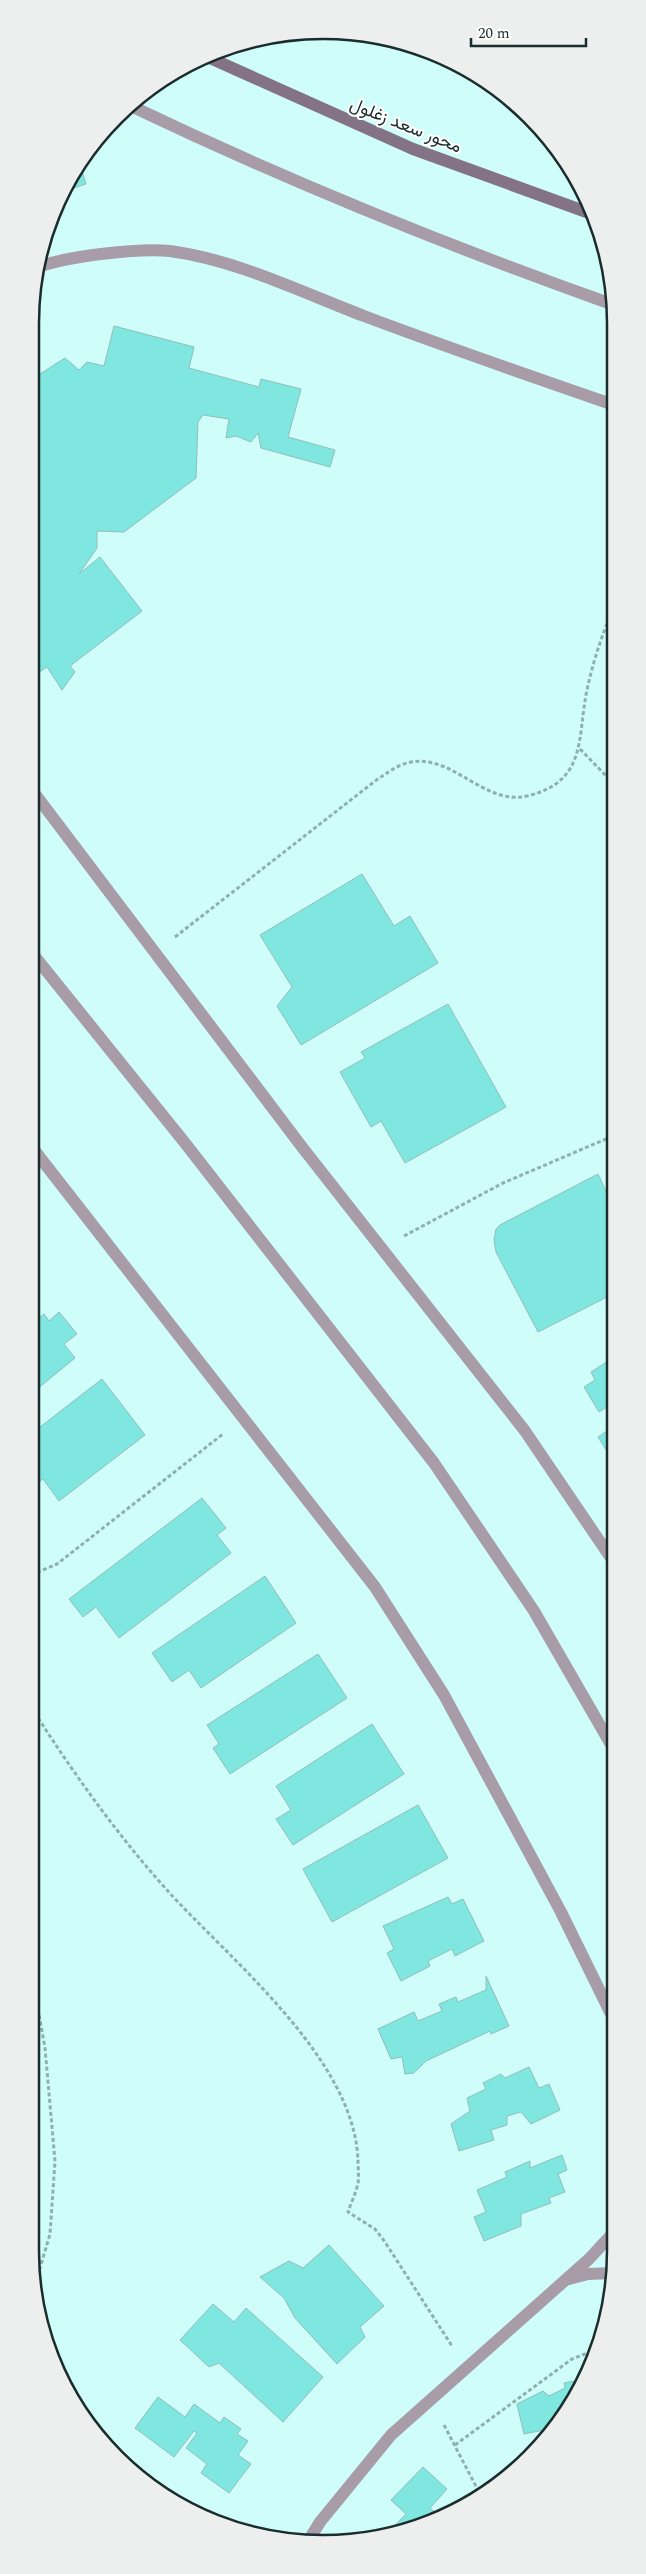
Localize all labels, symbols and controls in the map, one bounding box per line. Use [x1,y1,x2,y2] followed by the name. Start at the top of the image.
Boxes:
[471,15,586,47] scale bar
[478,22,510,45] text: 20 m
[346,91,466,160] street label: محور سعد زغلول

